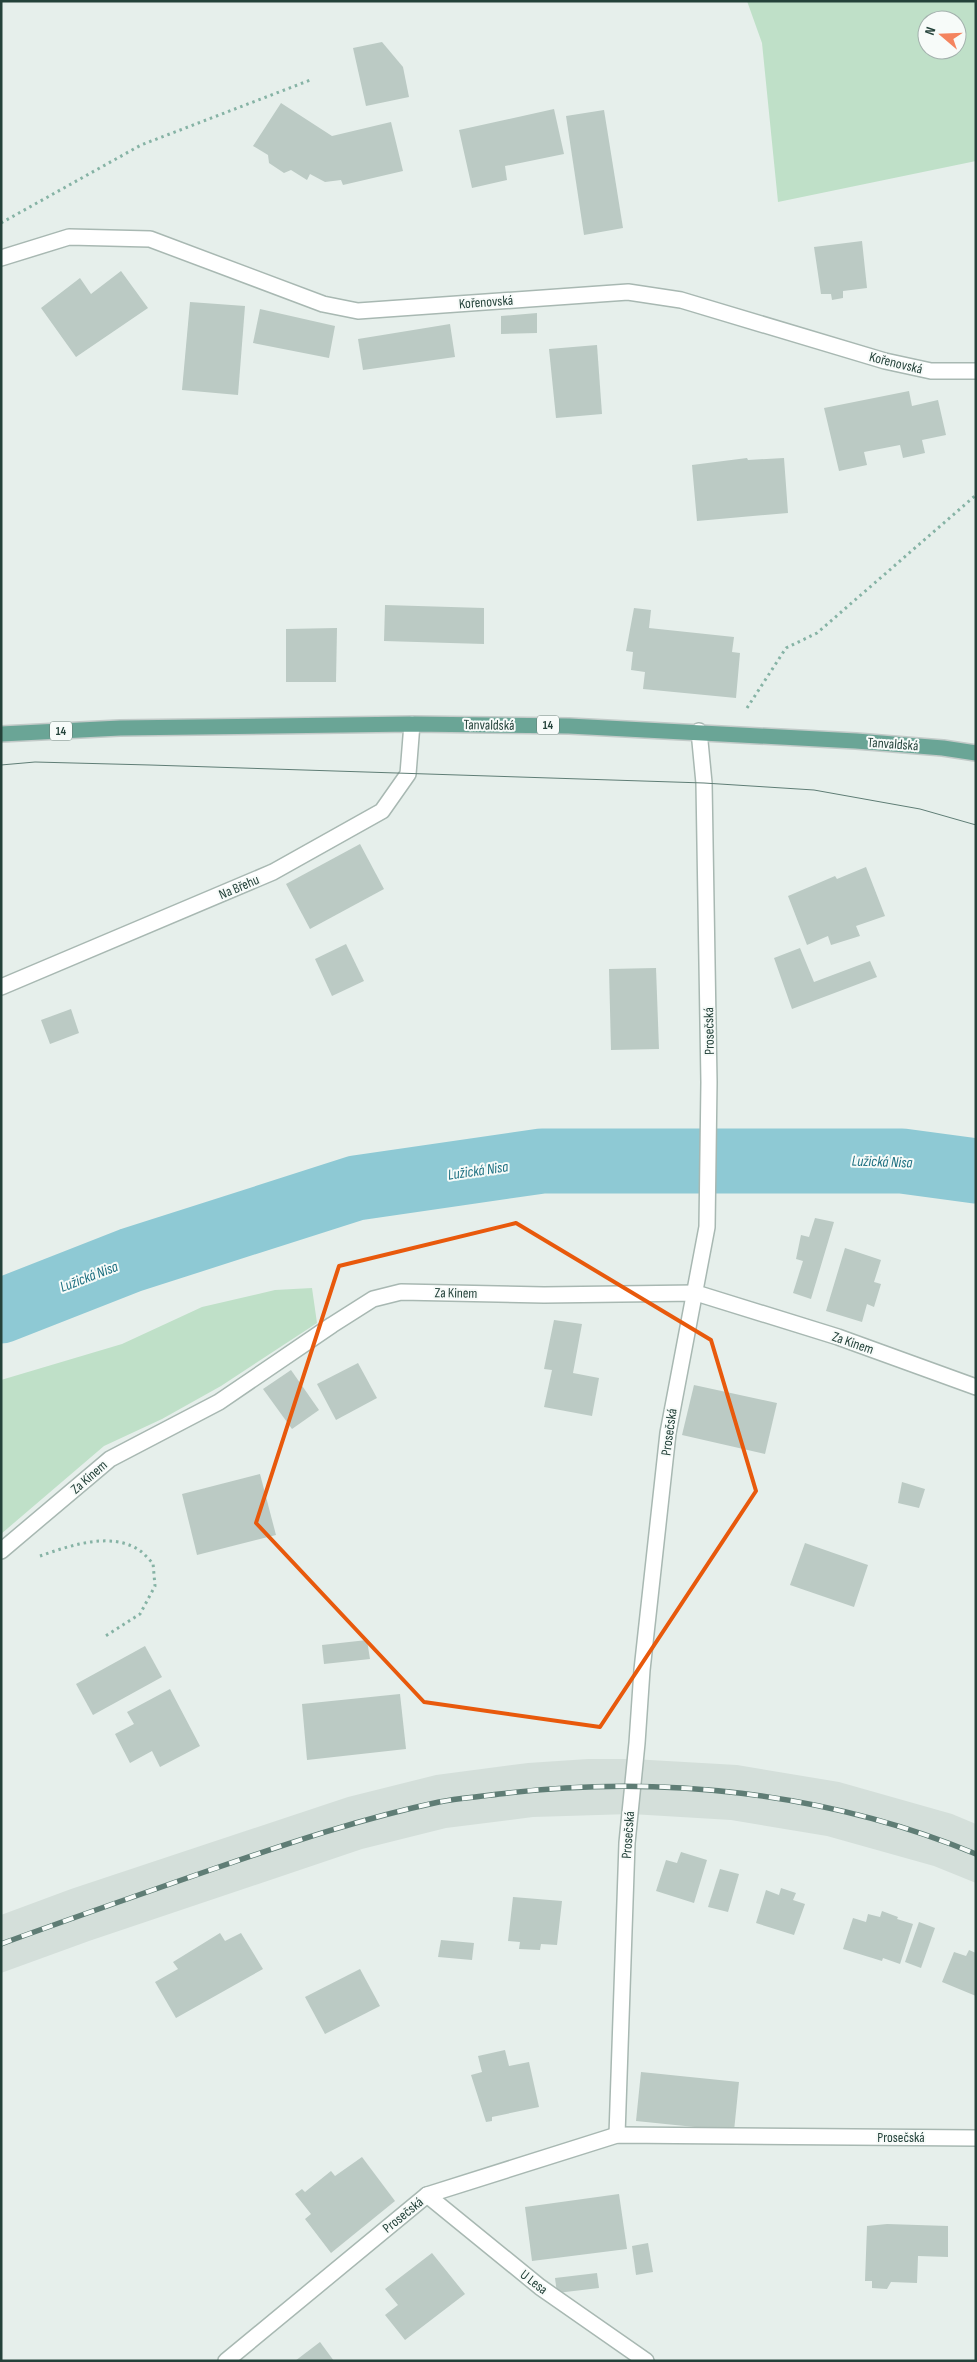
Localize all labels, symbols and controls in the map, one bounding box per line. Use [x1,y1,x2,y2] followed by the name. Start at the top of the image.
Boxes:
[917,10,967,60] north arrow
[921,25,939,37] text: N
[458,292,514,312] street label: Kořenovská
[868,348,924,378] street label: Kořenovská
[463,716,515,734] street label: Tanvaldská
[537,716,559,734] road number: 14
[50,721,72,740] road number: 14
[867,734,919,754] street label: Tanvaldská
[216,871,262,903] street label: Na Břehu
[700,1007,718,1055] street label: Prosečská
[851,1151,913,1173] water label: Lužická Nisa
[447,1157,509,1185] water label: Lužická Nisa
[57,1257,121,1297] water label: Lužická Nisa
[434,1284,478,1302] street label: Za Kinem
[830,1328,876,1358] street label: Za Kinem
[657,1407,681,1457] street label: Prosečská
[67,1457,111,1497] street label: Za Kinem
[618,1811,638,1859] street label: Prosečská
[877,2129,925,2146] street label: Prosečská
[379,2193,427,2237] street label: Prosečská
[517,2266,551,2298] street label: U Lesa

